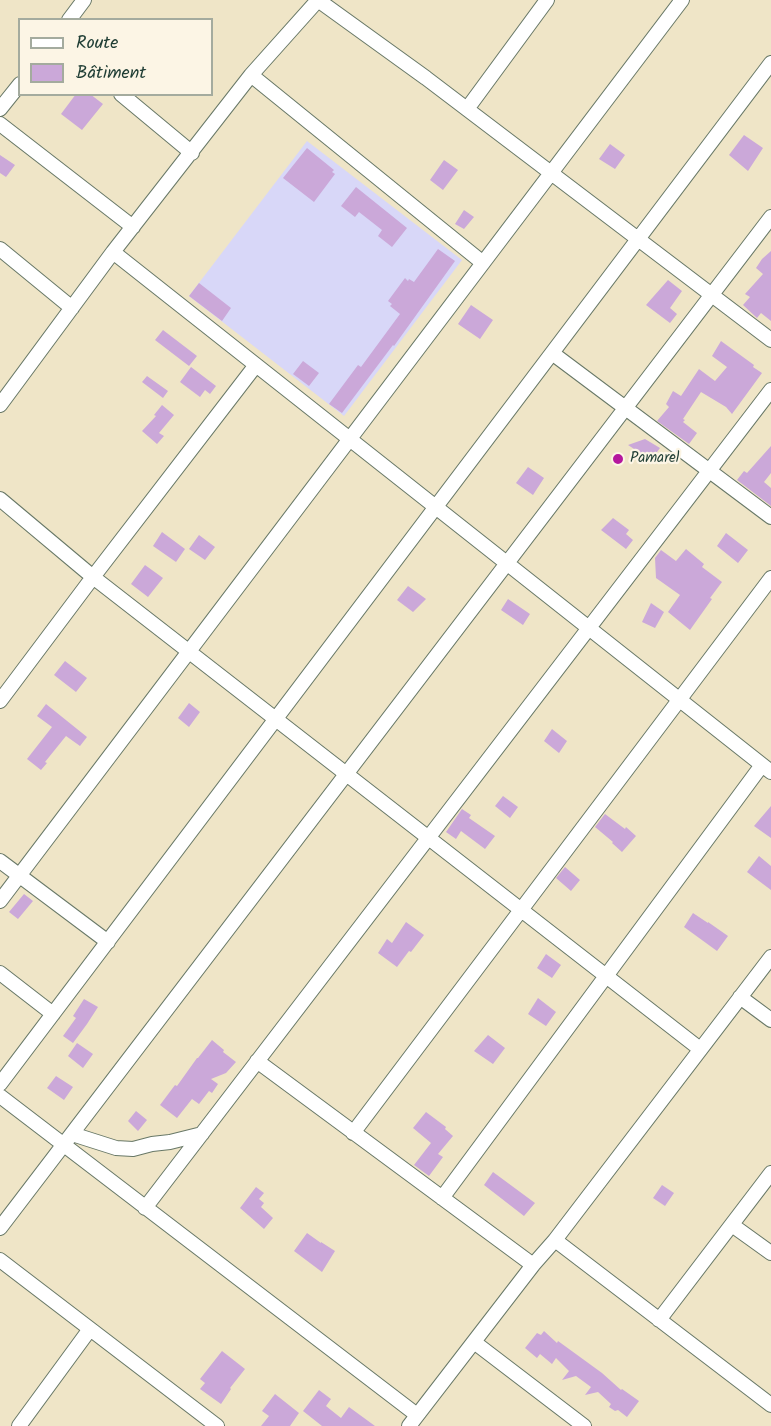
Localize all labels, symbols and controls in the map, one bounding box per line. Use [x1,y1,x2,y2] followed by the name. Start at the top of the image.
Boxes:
[18,18,213,96] legend
[76,29,118,58] text: Route
[76,59,146,88] text: Bâtiment
[630,450,680,468] place label: Pamarel
[611,452,625,466] marker: Pamarel

